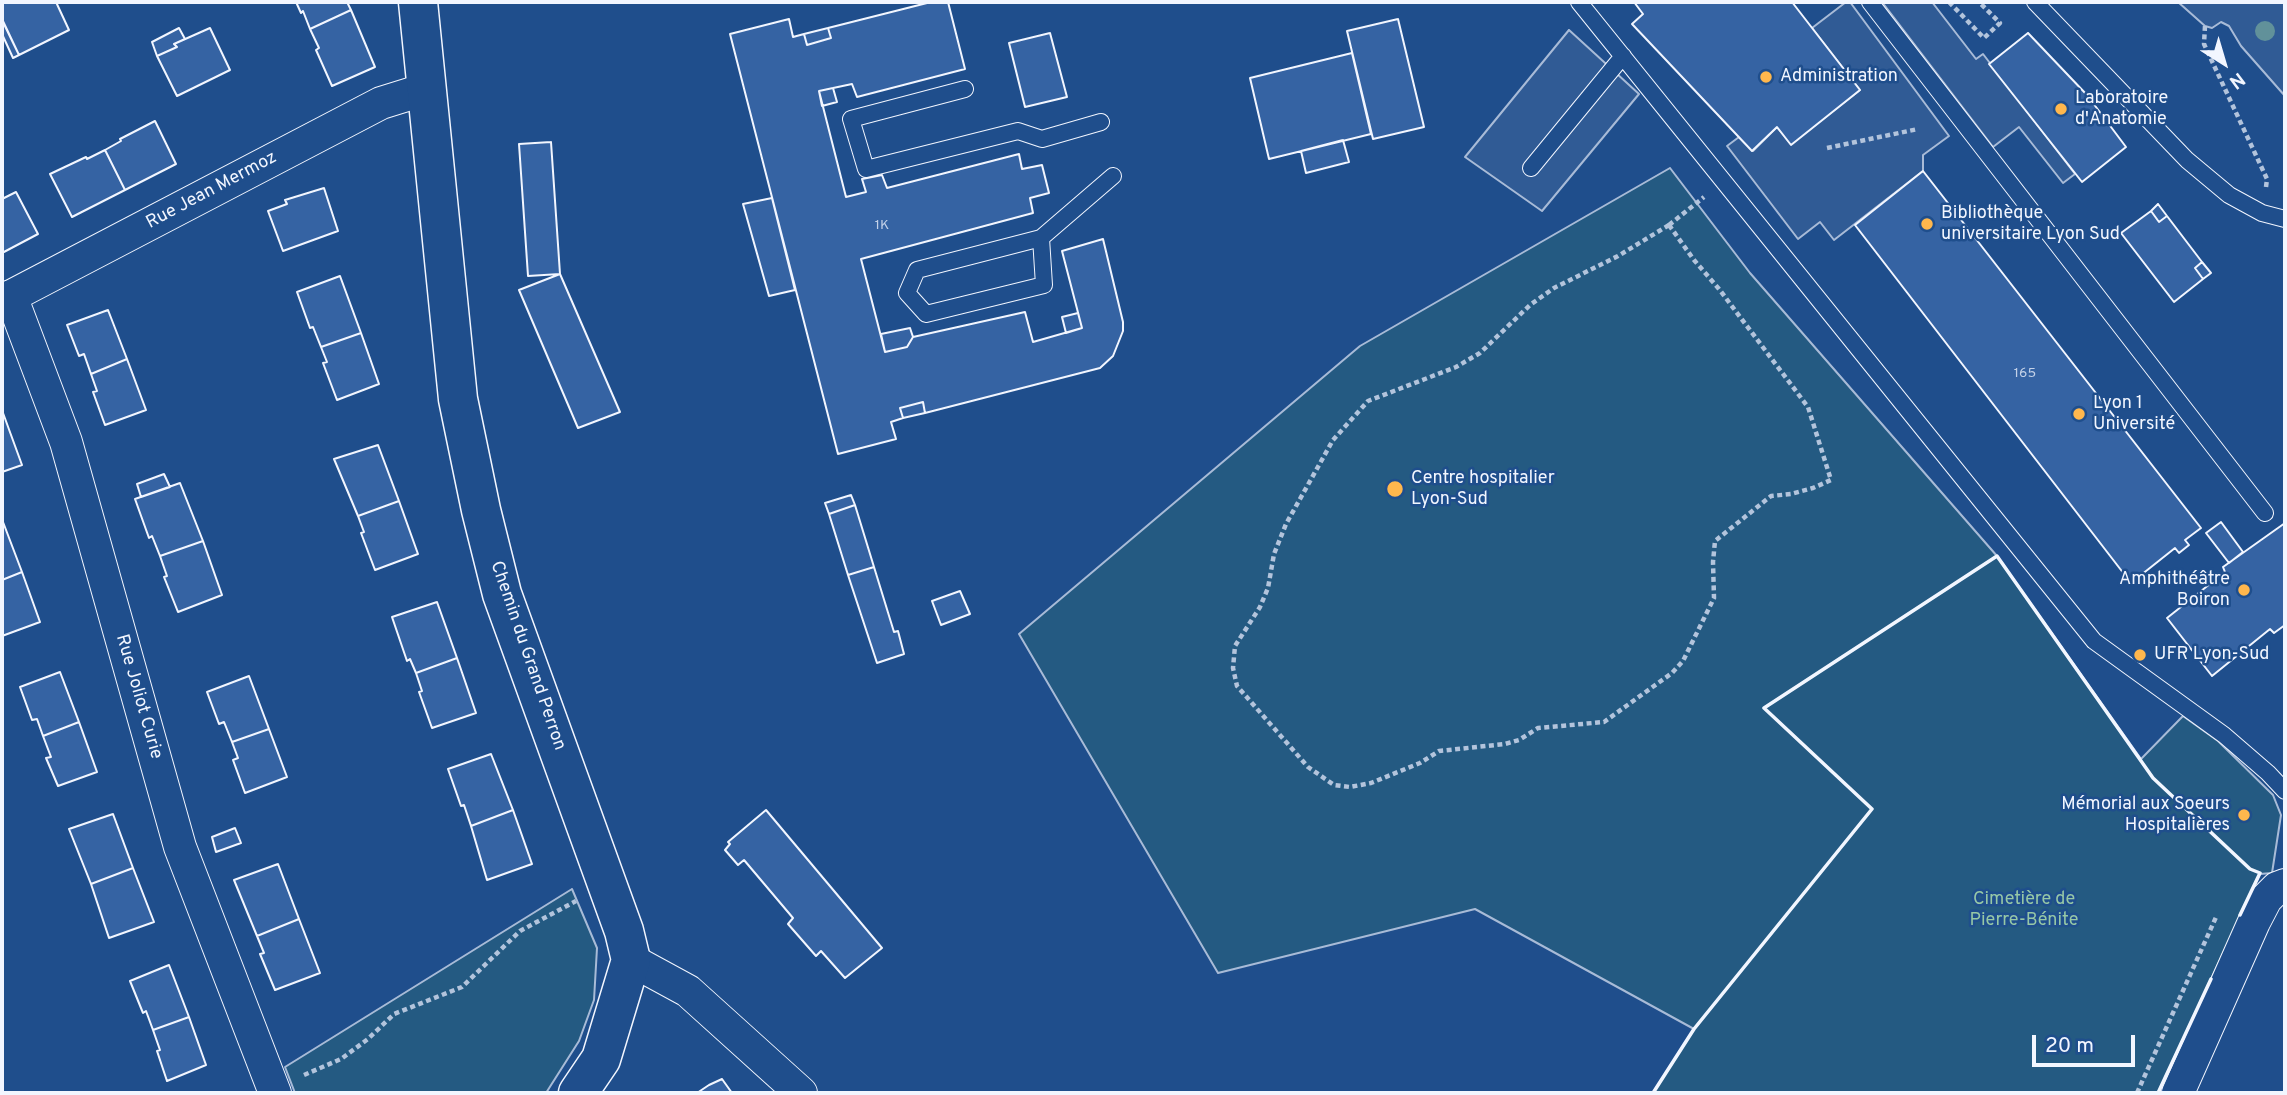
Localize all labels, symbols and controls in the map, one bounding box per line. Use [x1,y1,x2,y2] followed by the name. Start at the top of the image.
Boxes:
[2189,28,2259,98] north arrow
[1780,66,1898,88] place label: Administration
[2224,66,2249,93] text: N
[1758,69,1774,85] marker: Administration
[2075,88,2168,130] place label: Laboratoire d'Anatomie
[2053,101,2069,117] marker: Laboratoire d'Anatomie
[143,147,281,235] street label: Rue Jean Mermoz
[1941,203,2120,246] place label: Bibliothèque universitaire Lyon Sud
[1919,216,1935,232] marker: Bibliothèque universitaire Lyon Sud
[875,218,889,234] house number: 1K
[2014,366,2036,382] house number: 165
[2093,393,2175,436] place label: Lyon 1 Université
[2071,406,2087,422] marker: Lyon 1 Université
[1411,468,1555,510] place label: Centre hospitalier Lyon-Sud
[1385,479,1405,499] marker: Centre hospitalier Lyon-Sud
[484,558,570,754] street label: Chemin du Grand Perron
[2119,569,2230,612] place label: Amphithéâtre Boiron
[2236,582,2252,598] marker: Amphithéâtre Boiron
[110,632,166,762] street label: Rue Joliot Curie
[2154,644,2269,666] place label: UFR Lyon-Sud
[2132,647,2148,663] marker: UFR Lyon-Sud
[2061,794,2230,836] place label: Mémorial aux Soeurs Hospitalières
[2236,807,2252,823] marker: Mémorial aux Soeurs Hospitalières
[1970,889,2078,932] park label: Cimetière de Pierre-Bénite
[2035,1021,2138,1066] scale bar
[2045,1033,2094,1060] text: 20 m

